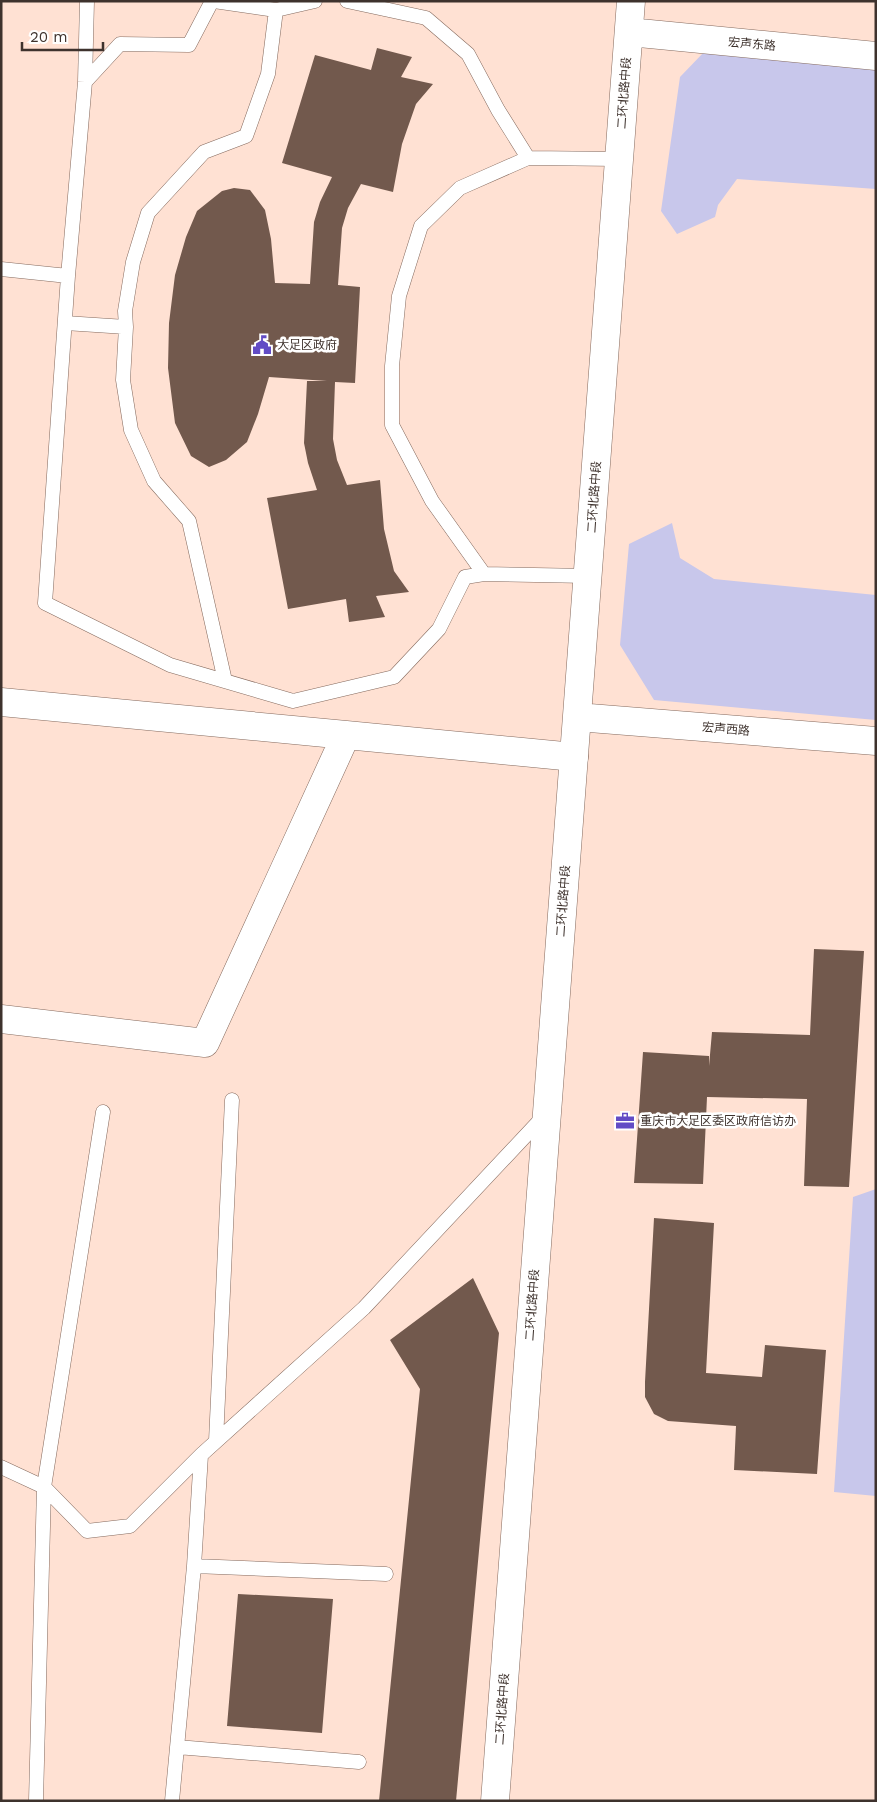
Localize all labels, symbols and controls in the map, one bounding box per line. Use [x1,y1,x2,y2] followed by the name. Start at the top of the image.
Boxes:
[22,20,104,52] scale bar
[30,28,68,46] text: 20 m
[727,35,777,53] street label: 宏声东路
[615,57,633,129] street label: 二环北路中段
[251,334,273,356] public building icon: 大足区政府
[277,338,337,352] place label: 大足区政府
[585,461,603,533] street label: 二环北路中段
[701,720,751,738] street label: 宏声西路
[554,865,572,937] street label: 二环北路中段
[614,1110,636,1132] office icon: 重庆市大足区委区政府信访办
[640,1114,796,1128] place label: 重庆市大足区委区政府信访办
[523,1269,541,1341] street label: 二环北路中段
[493,1673,511,1745] street label: 二环北路中段

